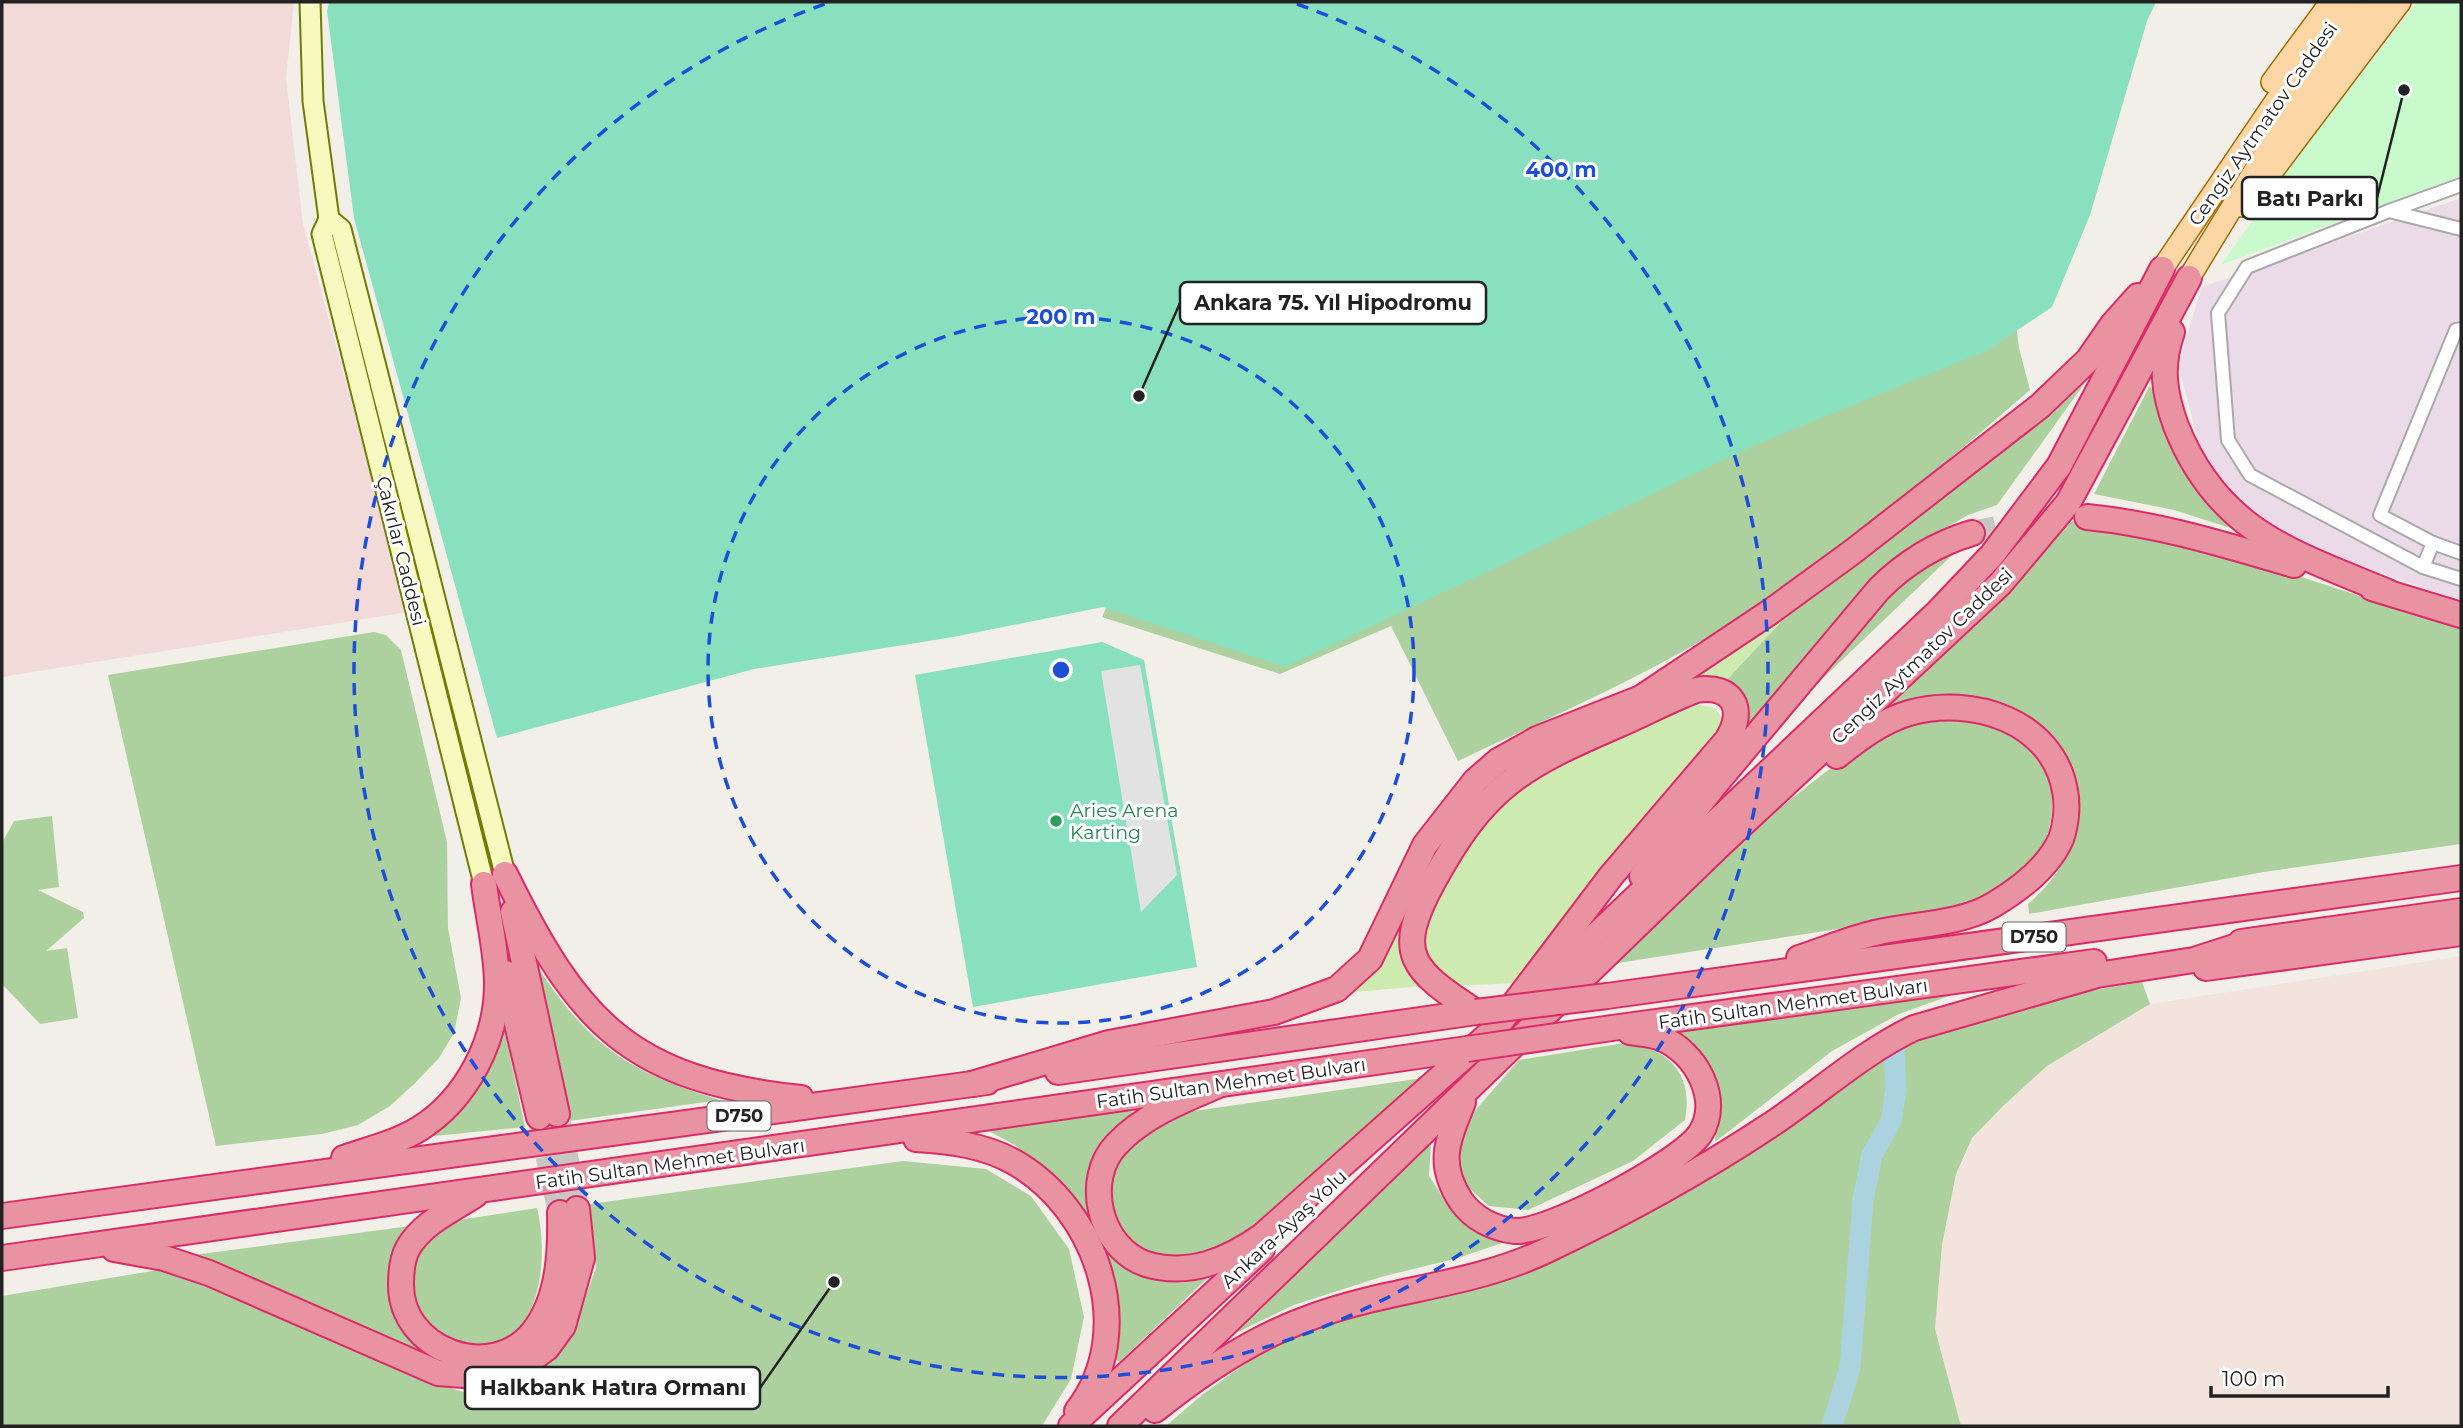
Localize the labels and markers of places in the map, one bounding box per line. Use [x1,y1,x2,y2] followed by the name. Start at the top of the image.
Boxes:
[2242,177,2377,219] callout: Batı Parkı
[1180,282,1486,324] callout: Ankara 75. Yıl Hipodromu
[1049,658,1073,682] centre of rings
[1070,799,1178,844] place label: Aries Arena Karting
[1048,813,1064,829] marker: Aries Arena Karting
[465,1367,760,1409] callout: Halkbank Hatıra Ormanı

